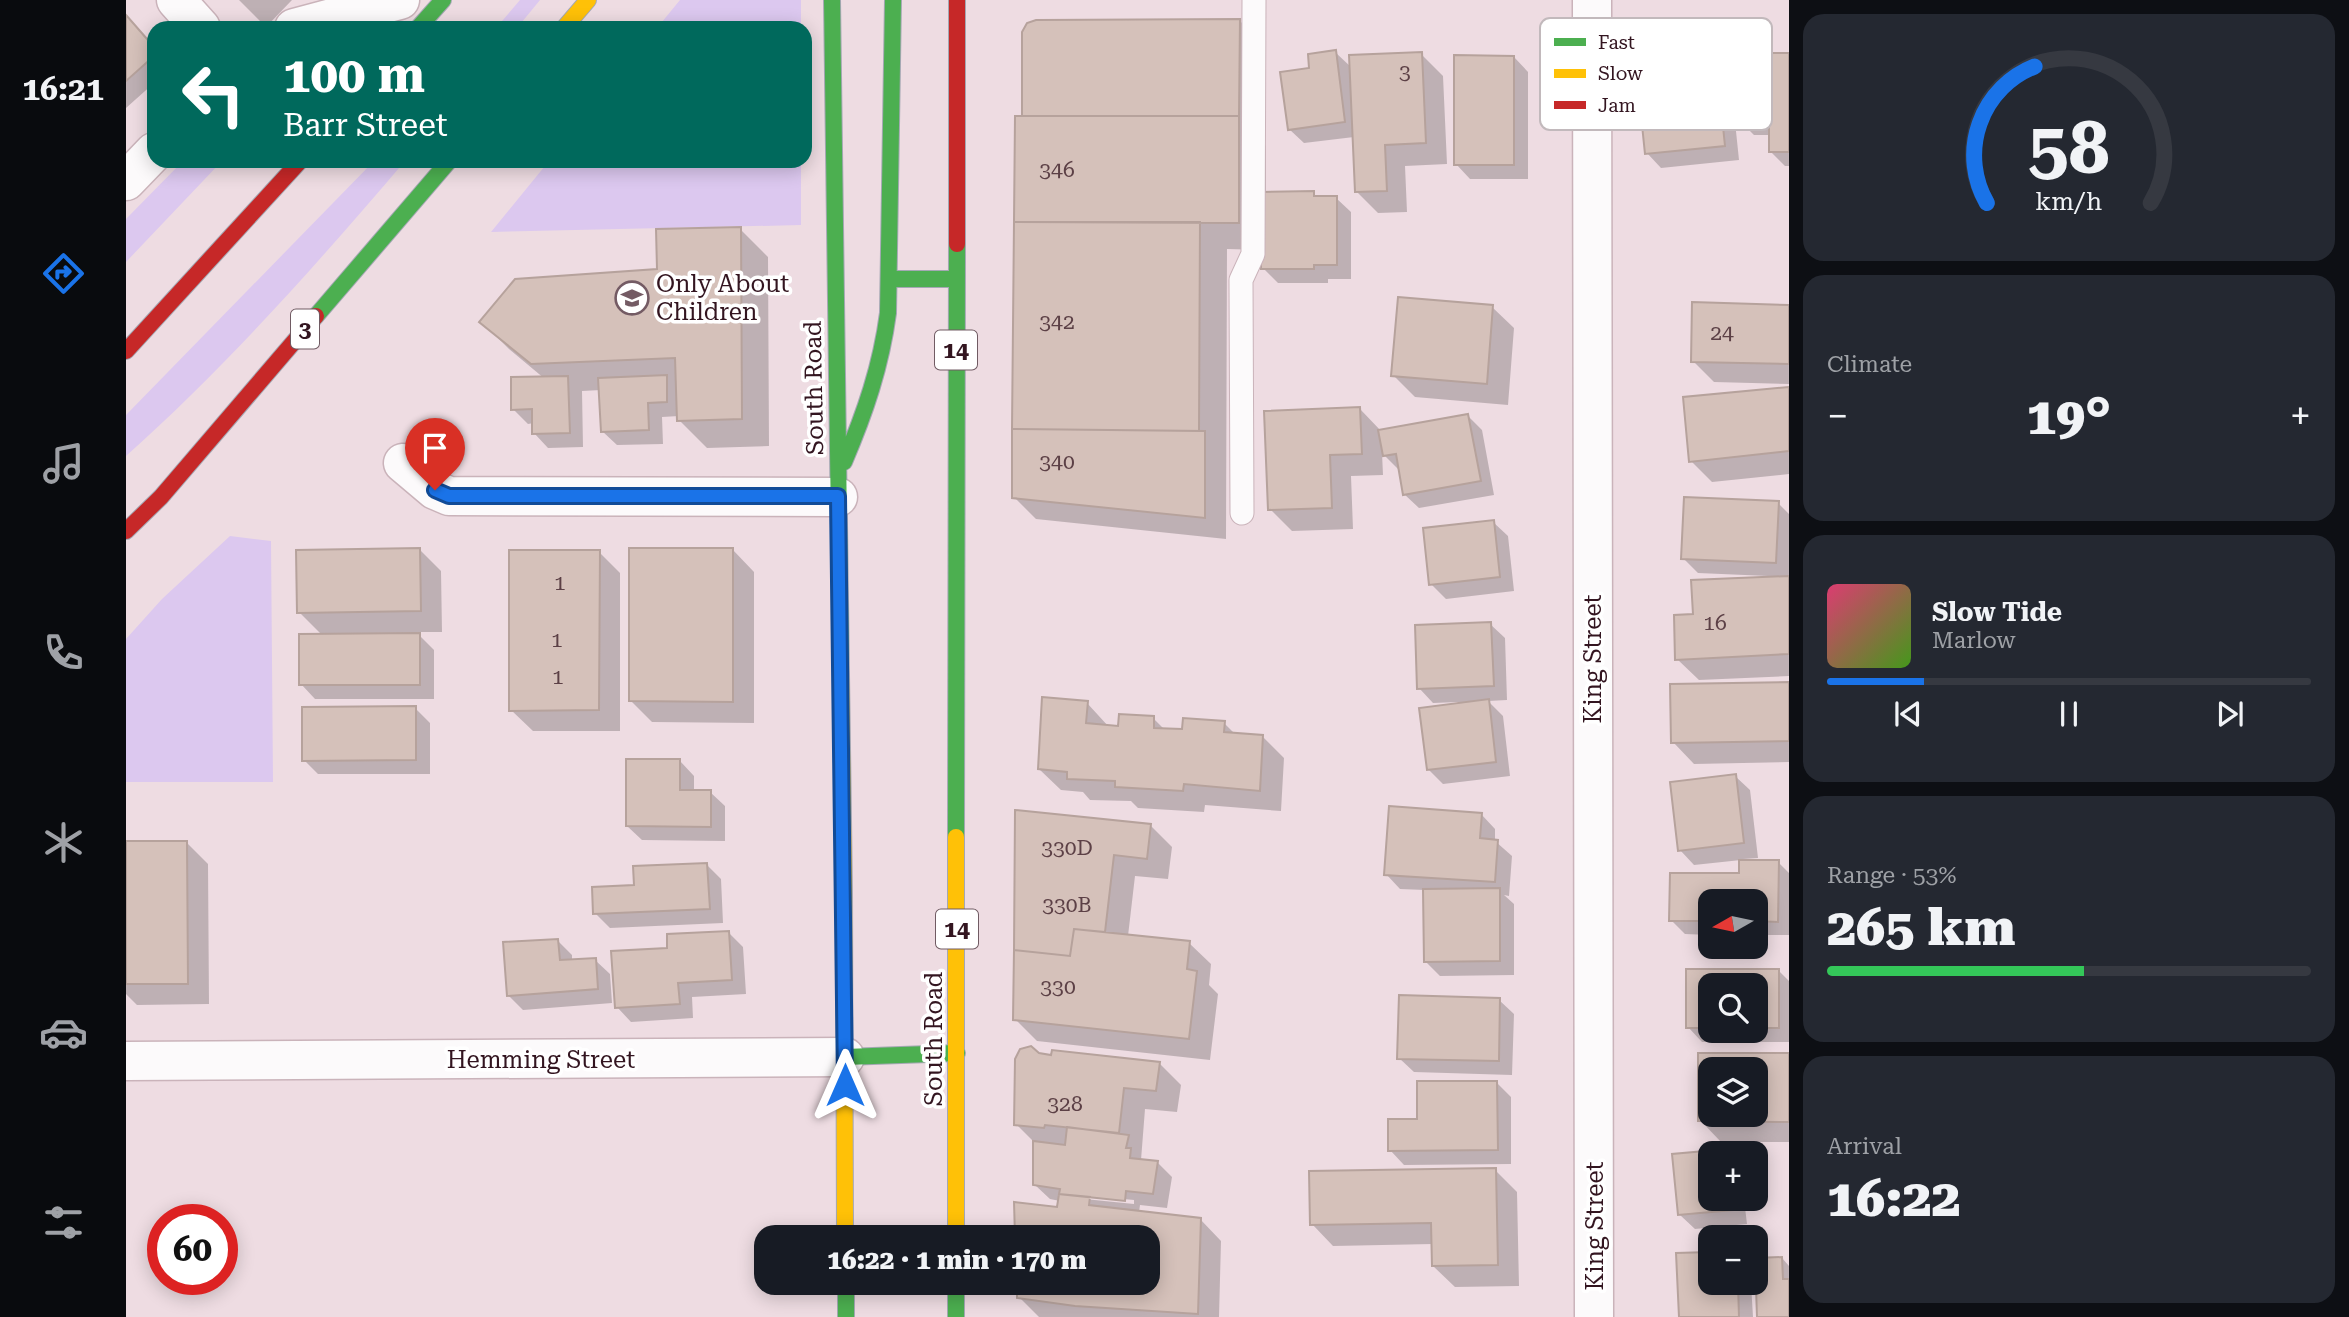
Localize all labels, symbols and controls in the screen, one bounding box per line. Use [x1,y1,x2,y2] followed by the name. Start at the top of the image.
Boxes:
[1540,18,1772,130] legend
[1598,31,1635,54] text: Fast
[283,47,425,104] text: 100 m
[168,49,259,140] icon: left
[1399,60,1411,84] house number: 3
[1598,62,1643,85] text: Slow
[22,70,104,108] text: 16:21
[1598,94,1636,117] text: Jam
[283,106,448,144] text: Barr Street
[2028,107,2110,192] text: 58
[1039,158,1075,182] house number: 346
[2036,187,2102,216] text: km/h
[39,249,88,298] icon: directions
[656,270,789,326] place label: Only About Children
[613,279,651,317] school or university icon: Only About Children
[291,310,319,348] road number: 3
[1039,310,1075,334] house number: 342
[799,321,829,455] street label: South Road
[1710,321,1734,345] house number: 24
[935,330,977,370] road number: 14
[1827,351,1912,378] text: Climate
[2027,386,2111,447] text: 19°
[1827,394,1848,438] text: −
[2290,394,2311,438] text: +
[405,418,465,490] pin
[416,429,454,467] icon: arrive
[39,439,88,488] icon: music
[1039,450,1075,474] house number: 340
[554,571,566,595] house number: 1
[1579,594,1607,724] street label: King Street
[1932,597,2062,627] text: Slow Tide
[1703,611,1727,635] house number: 16
[1932,627,2015,654] text: Marlow
[39,628,88,677] icon: phone
[551,628,563,652] house number: 1
[552,665,564,689] house number: 1
[1889,695,1927,733] icon: previous
[2050,695,2088,733] icon: pause
[2211,695,2249,733] icon: next
[39,818,88,867] icon: climate
[1041,836,1093,860] house number: 330D
[1827,862,1956,889] text: Range · 53%
[1698,889,1768,959] north arrow
[1698,889,1768,1295] map controls
[1042,893,1092,917] house number: 330B
[1827,897,2015,958] text: 265 km
[936,910,978,948] road number: 14
[920,972,948,1106] street label: South Road
[1698,973,1768,1043] button: search
[1040,975,1076,999] house number: 330
[39,1008,88,1057] icon: car
[447,1046,635,1074] street label: Hemming Street
[808,1048,882,1122] position arrow
[1698,1057,1768,1127] button: layers
[1047,1092,1083,1116] house number: 328
[1827,1133,1902,1160] text: Arrival
[1698,1141,1768,1211] button: +
[1581,1161,1609,1291] street label: King Street
[1827,1168,1961,1229] text: 16:22
[39,1198,88,1247] icon: filters
[147,1204,238,1295] speed limit sign: 60
[1698,1225,1768,1295] button: −
[827,1245,1087,1275] text: 16:22 · 1 min · 170 m

